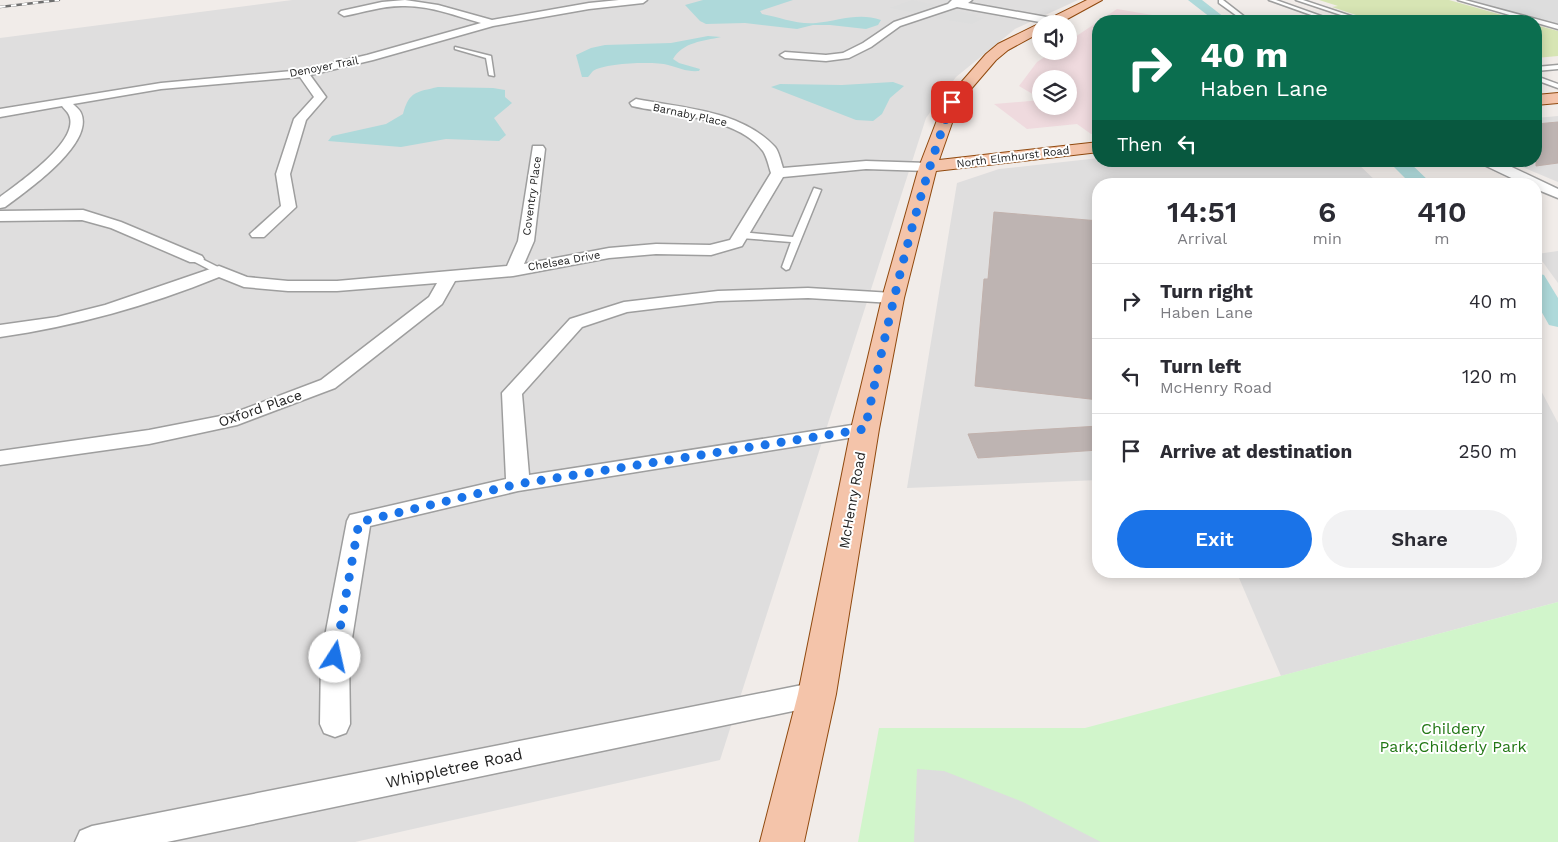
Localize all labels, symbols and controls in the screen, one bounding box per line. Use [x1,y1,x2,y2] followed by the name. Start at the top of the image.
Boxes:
[1032,15,1077,115] map controls
[1032,15,1077,60] button: sound
[1200,34,1288,76] text: 40 m
[1117,35,1182,100] icon: right
[288,54,360,80] street label: Denoyer Trail
[1032,70,1077,115] button: layers
[1200,76,1328,101] text: Haben Lane
[931,81,973,123] pin
[938,88,966,116] icon: arrive
[652,101,728,129] street label: Barnaby Place
[1173,130,1201,158] icon: left
[1117,133,1163,156] text: Then
[956,144,1070,170] street label: North Elmhurst Road
[520,155,544,237] street label: Coventry Place
[1167,194,1237,229] text: 14:51
[1318,194,1336,229] text: 6
[1417,194,1467,229] text: 410
[1177,229,1227,248] text: Arrival
[1313,229,1342,248] text: min
[1434,229,1450,248] text: m
[527,248,601,274] street label: Chelsea Drive
[1160,280,1253,303] text: Turn right
[1117,287,1145,315] icon: right
[1469,290,1517,313] text: 40 m
[1160,303,1253,322] text: Haben Lane
[1160,355,1241,378] text: Turn left
[1117,362,1145,390] icon: left
[1462,365,1517,388] text: 120 m
[1160,378,1272,397] text: McHenry Road
[216,386,304,430] street label: Oxford Place
[1117,437,1145,465] icon: arrive
[1160,440,1352,463] text: Arrive at destination
[1458,440,1517,463] text: 250 m
[836,450,868,550] street label: McHenry Road
[1117,510,1312,568] button: Exit
[1322,510,1517,568] button: Share
[308,630,360,682] position arrow
[1379,719,1527,756] park label: Childery Park;Childerly Park
[384,744,524,792] street label: Whippletree Road

